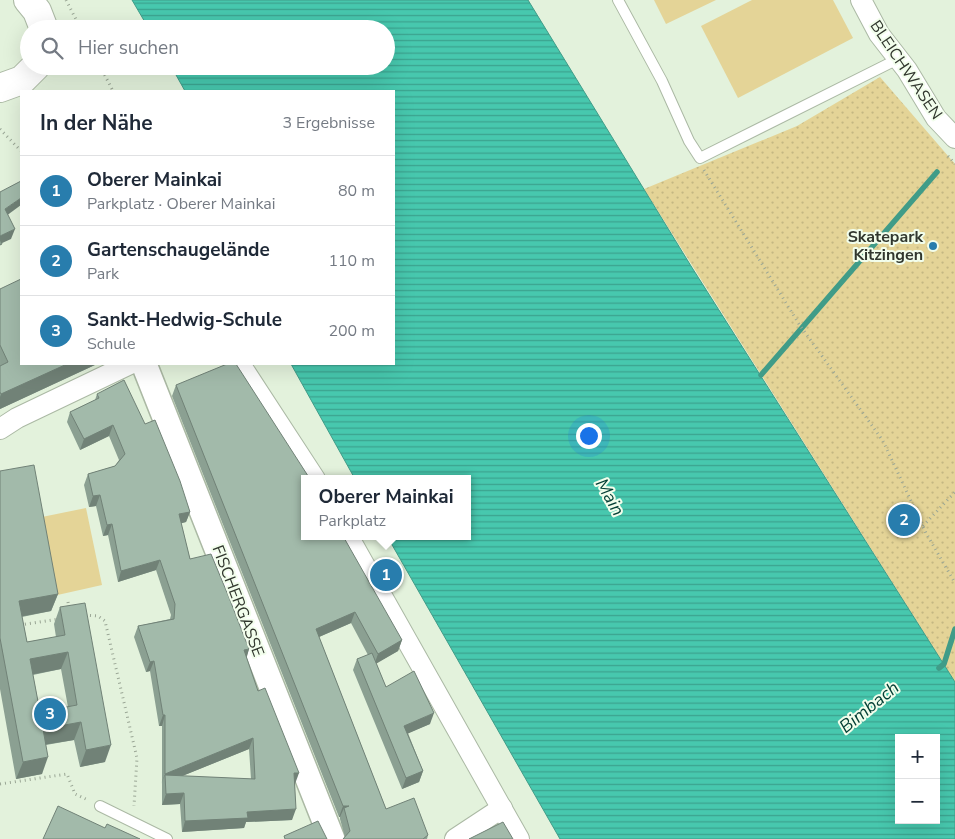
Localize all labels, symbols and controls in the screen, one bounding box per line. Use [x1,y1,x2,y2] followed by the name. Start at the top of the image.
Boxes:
[865,16,947,124] street label: BLEICHWASEN
[20,20,395,75] search box
[38,34,66,62] icon: search
[78,35,179,61] text: Hier suchen
[40,109,153,137] text: In der Nähe
[282,112,375,134] text: 3 Ergebnisse
[87,167,222,193] text: Oberer Mainkai
[51,180,61,202] text: 1
[338,180,375,202] text: 80 m
[87,193,276,215] text: Parkplatz · Oberer Mainkai
[848,226,923,266] place label: Skatepark Kitzingen
[87,237,270,263] text: Gartenschaugelände
[927,240,939,252] marker: Skatepark Kitzingen
[51,250,61,272] text: 2
[328,250,375,272] text: 110 m
[87,263,119,285] text: Park
[87,307,282,333] text: Sankt-Hedwig-Schule
[51,320,61,342] text: 3
[328,320,375,342] text: 200 m
[87,333,135,355] text: Schule
[576,423,602,449] your location
[590,474,630,520] water label: Main
[301,475,471,540] popup
[319,484,453,510] text: Oberer Mainkai
[888,501,920,539] pin: 2
[319,510,386,532] text: Parkplatz
[207,542,269,660] street label: FISCHERGASSE
[370,556,402,594] pin: 1
[834,676,904,738] water label: Bimbach
[34,695,66,733] pin: 3
[895,734,940,824] map controls
[895,734,940,779] button: +
[895,779,940,824] button: −

